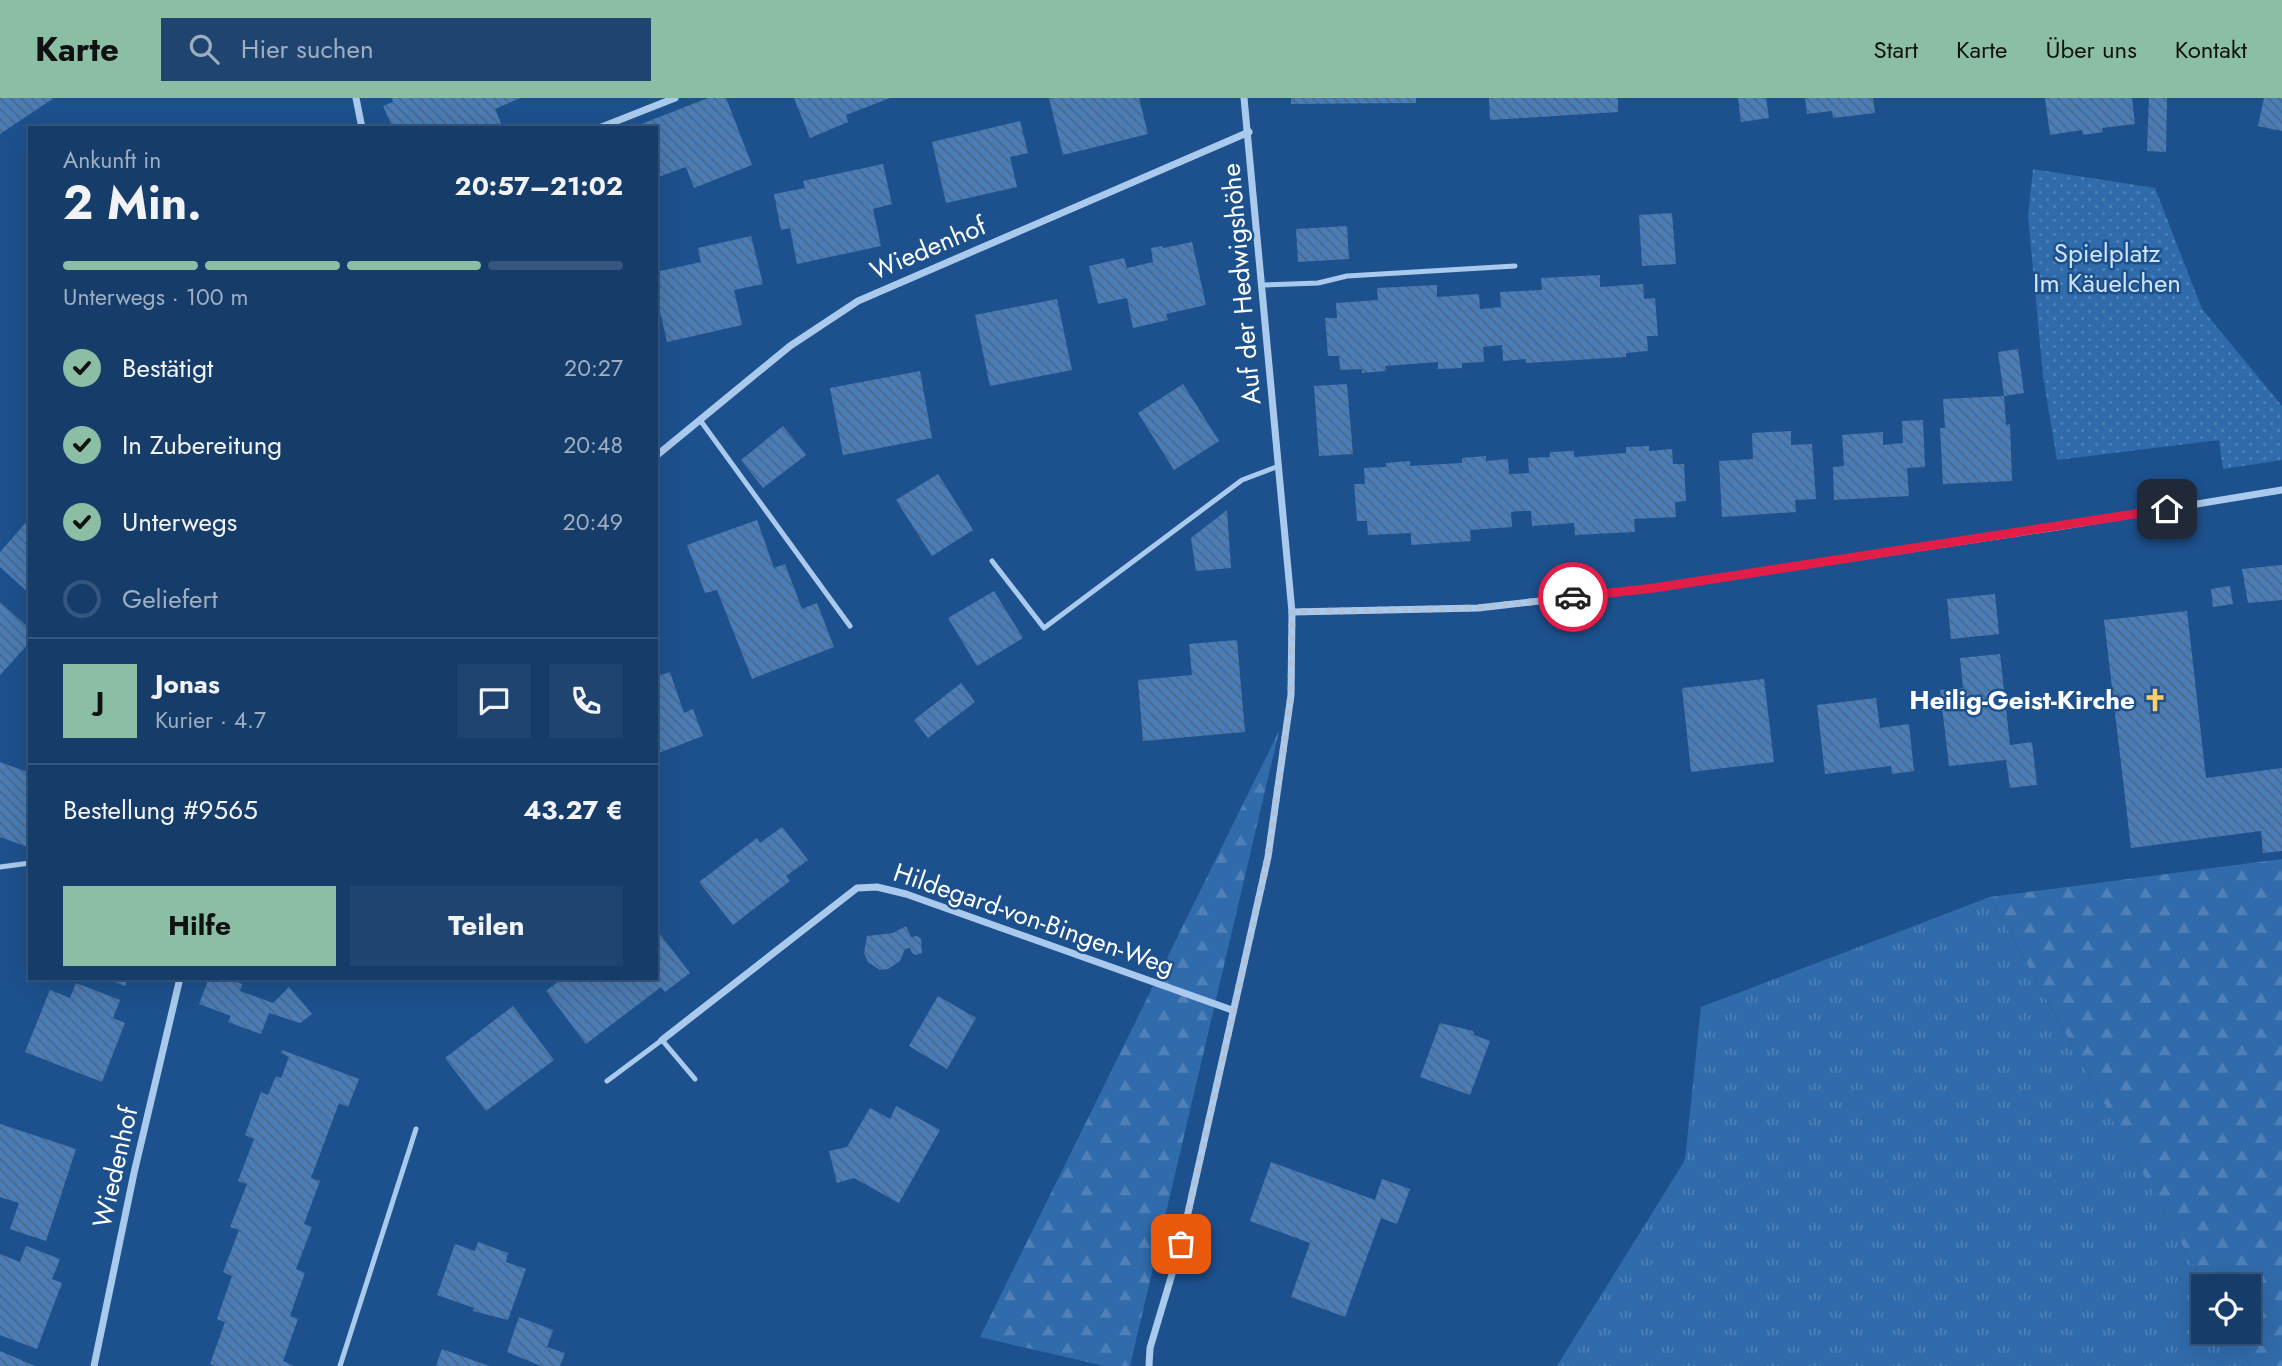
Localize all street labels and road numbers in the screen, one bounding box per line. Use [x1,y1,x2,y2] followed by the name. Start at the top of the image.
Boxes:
[1212,162,1270,406] street label: Auf der Hedwigshöhe
[864,206,993,290] street label: Wiedenhof
[889,853,1179,985] street label: Hildegard-von-Bingen-Weg
[83,1102,147,1231] street label: Wiedenhof

